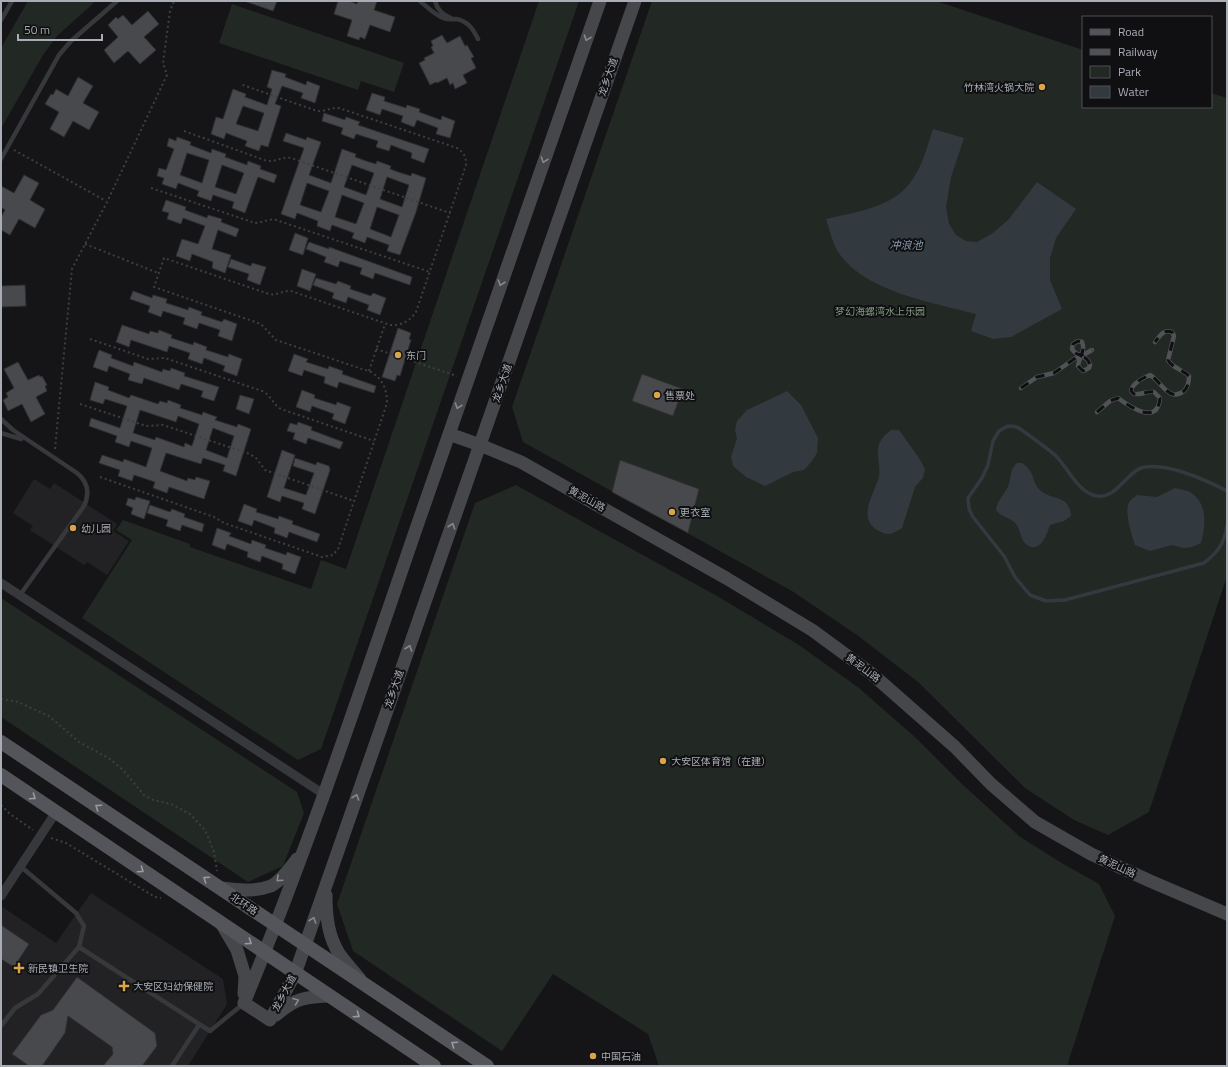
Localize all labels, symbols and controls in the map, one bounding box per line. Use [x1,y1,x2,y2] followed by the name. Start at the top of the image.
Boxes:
[18,16,102,42] scale bar
[1082,16,1212,108] legend
[24,20,50,39] text: 50 m
[1118,22,1144,41] text: Road
[583,34,592,41] one-way arrow
[1118,42,1158,61] text: Railway
[594,56,622,98] street label: 龙乡大道
[1118,62,1141,81] text: Park
[964,80,1034,95] place label: 竹林湾火锅大院
[1037,82,1047,92] marker: 竹林湾火锅大院
[1118,82,1149,101] text: Water
[541,157,549,164] one-way arrow
[890,237,923,253] water label: 冲浪池
[498,280,506,287] one-way arrow
[835,304,925,319] park label: 梦幻海螺湾水上乐园
[406,348,426,363] place label: 东门
[393,350,403,360] marker: 东门
[488,362,516,404] street label: 龙乡大道
[665,388,695,403] place label: 售票处
[652,390,662,400] marker: 售票处
[455,402,463,409] one-way arrow
[566,483,608,515] street label: 黄泥山路
[680,505,710,520] place label: 更衣室
[667,507,677,517] marker: 更衣室
[81,521,111,536] place label: 幼儿园
[447,522,456,529] one-way arrow
[68,523,78,533] marker: 幼儿园
[404,645,412,652] one-way arrow
[843,650,883,686] street label: 黄泥山路
[380,668,408,710] street label: 龙乡大道
[671,754,771,769] place label: 大安区体育馆（在建）
[658,756,668,766] marker: 大安区体育馆（在建）
[29,792,36,799] one-way arrow
[352,794,360,801] one-way arrow
[95,804,102,812] one-way arrow
[1096,851,1138,881] street label: 黄泥山路
[137,865,144,873] one-way arrow
[276,874,284,882] one-way arrow
[204,877,211,884] one-way arrow
[227,889,261,919] street label: 北环路
[309,917,317,924] one-way arrow
[245,938,252,945] one-way arrow
[28,961,88,976] place label: 新民镇卫生院
[13,962,25,974] marker: 新民镇卫生院
[268,972,300,1014] street label: 龙乡大道
[133,979,213,994] place label: 大安区妇幼保健院
[118,980,130,992] marker: 大安区妇幼保健院
[293,997,300,1005] one-way arrow
[353,1010,360,1018] one-way arrow
[451,1041,458,1049] one-way arrow
[601,1049,641,1064] place label: 中国石油
[588,1051,598,1061] marker: 中国石油

